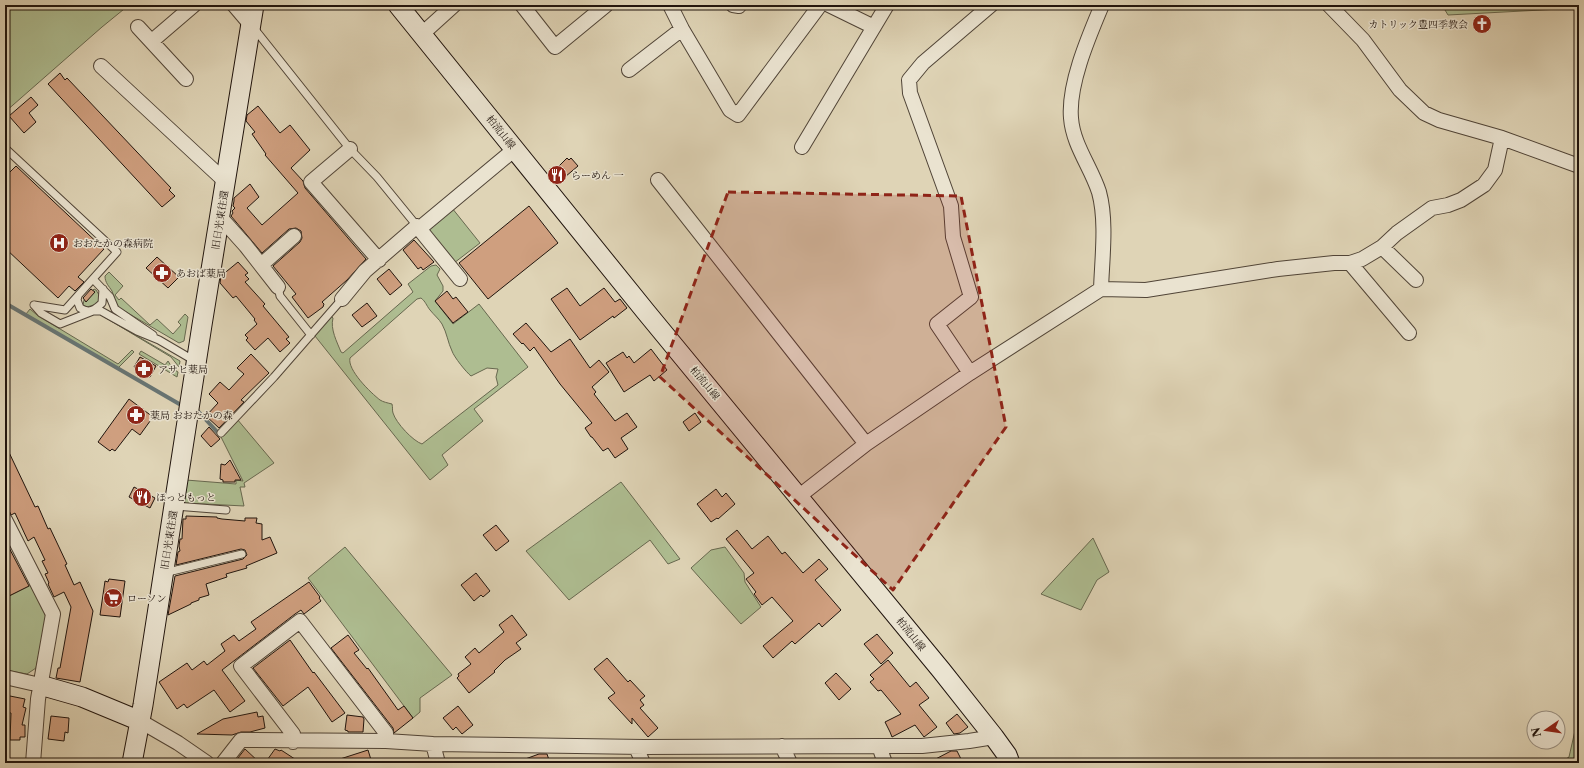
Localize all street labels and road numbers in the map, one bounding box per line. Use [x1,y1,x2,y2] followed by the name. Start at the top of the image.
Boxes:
[483,112,519,152] street label: 柏流山線
[209,189,231,251] street label: 旧日光東往還
[687,364,723,402] street label: 柏流山線
[158,509,180,571] street label: 旧日光東往還
[893,614,929,654] street label: 柏流山線

